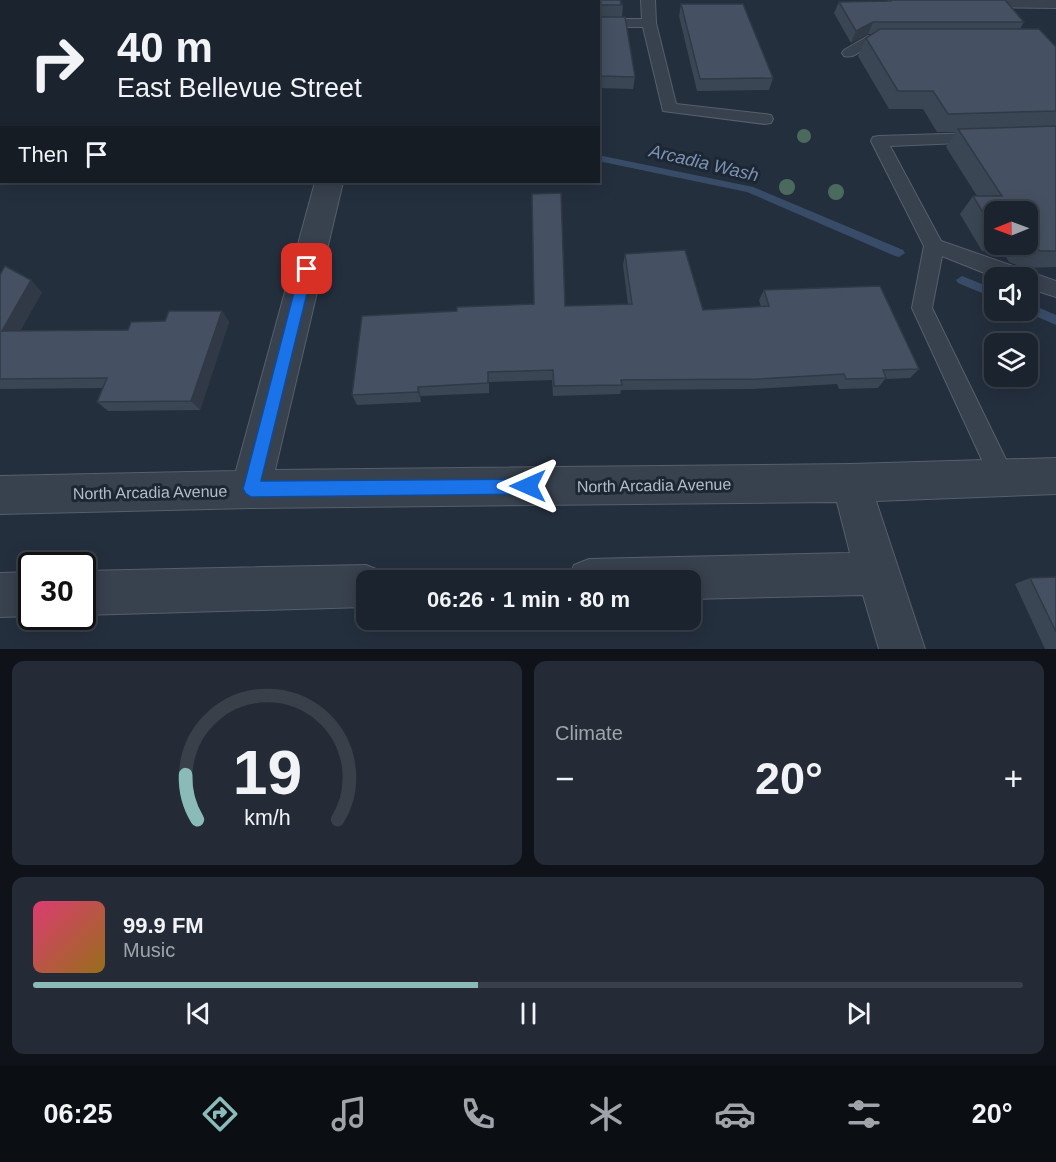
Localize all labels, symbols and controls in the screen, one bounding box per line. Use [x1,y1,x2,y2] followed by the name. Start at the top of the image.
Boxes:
[18,24,96,102] icon: right
[117,24,213,71] text: 40 m
[117,73,362,103] text: East Bellevue Street
[80,138,113,171] icon: arrive
[646,140,761,185] water label: Arcadia Wash
[18,142,68,167] text: Then
[984,201,1038,255] north arrow
[984,201,1038,387] map controls
[281,243,332,294] pin
[290,252,323,285] icon: arrive
[984,267,1038,321] button: sound
[984,333,1038,387] button: layers
[496,454,560,518] position arrow
[577,476,731,495] street label: North Arcadia Avenue
[73,483,227,502] street label: North Arcadia Avenue
[18,552,96,630] speed limit sign: 30
[427,587,630,612] text: 06:26 · 1 min · 80 m
[555,722,623,744] text: Climate
[232,738,302,807] text: 19
[755,753,823,804] text: 20°
[555,760,574,797] text: −
[1004,760,1023,797] text: +
[244,806,290,830] text: km/h
[123,913,204,938] text: 99.9 FM
[123,939,175,961] text: Music
[182,997,215,1030] icon: previous
[512,997,545,1030] icon: pause
[842,997,875,1030] icon: next
[199,1093,241,1135] icon: directions
[328,1093,370,1135] icon: music
[457,1093,499,1135] icon: phone
[585,1093,627,1135] icon: climate
[714,1093,756,1135] icon: car
[843,1093,885,1135] icon: filters
[43,1099,112,1129] text: 06:25
[972,1099,1013,1129] text: 20°

